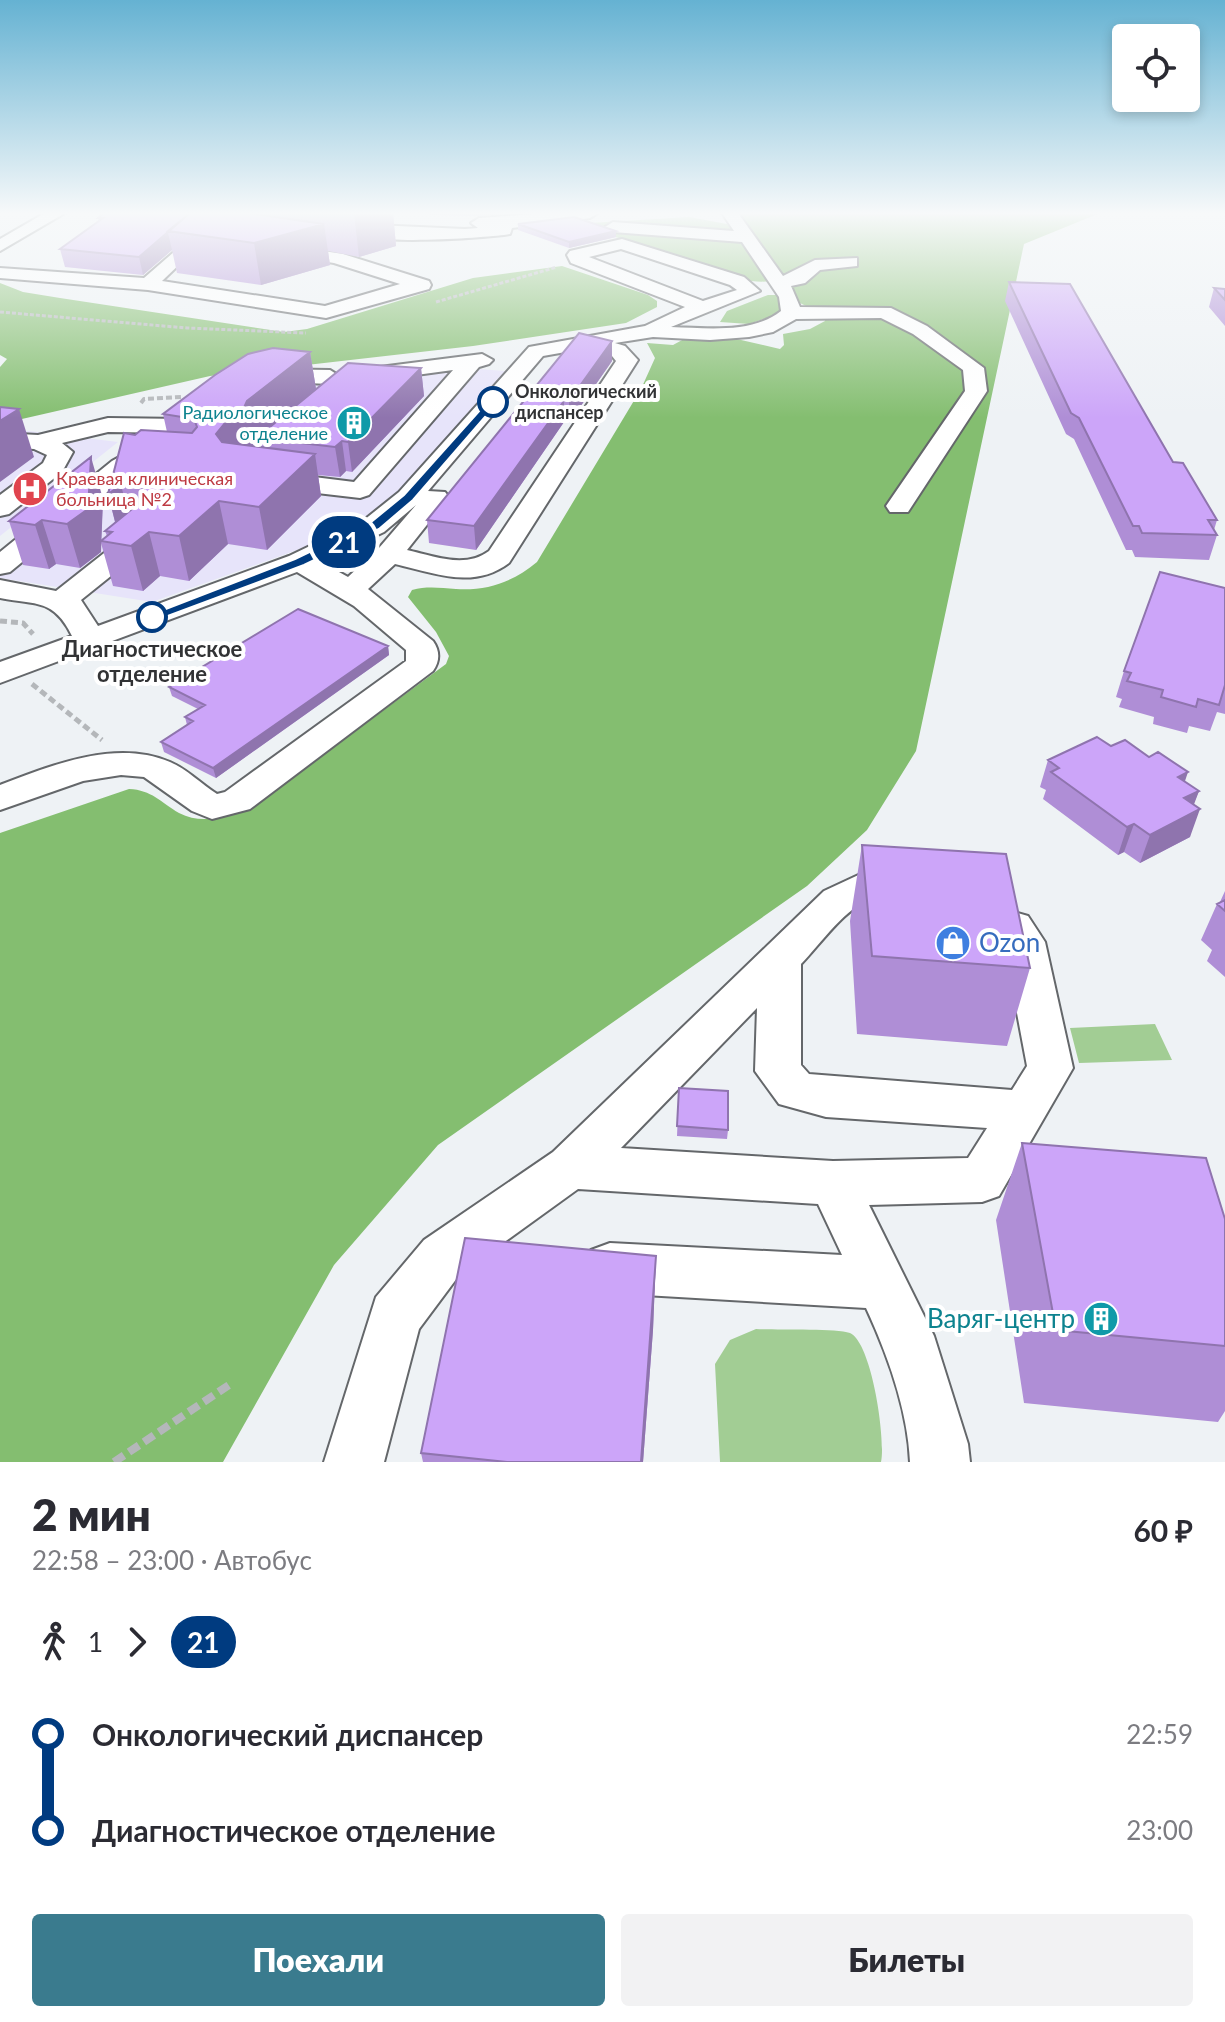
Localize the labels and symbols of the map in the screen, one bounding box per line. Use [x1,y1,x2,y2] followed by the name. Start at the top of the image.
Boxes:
[515,380,657,423] place label: Онкологический диспансер
[478,387,508,417] marker: Онкологический диспансер
[183,401,328,444] place label: Радиологическое отделение
[335,404,373,442] building icon: Радиологическое отделение
[56,467,233,510] place label: Краевая клиническая больница №2
[11,470,49,508] hospital icon: Краевая клиническая больница №2
[308,516,380,568] line badge: 21
[137,602,167,632] marker: Диагностическое отделение
[62,635,243,687] place label: Диагностическое отделение
[934,924,972,962] shop icon: Ozon
[979,926,1040,958] place label: Ozon
[1082,1300,1120,1338] building icon: Варяг-центр
[927,1302,1075,1334] place label: Варяг-центр

